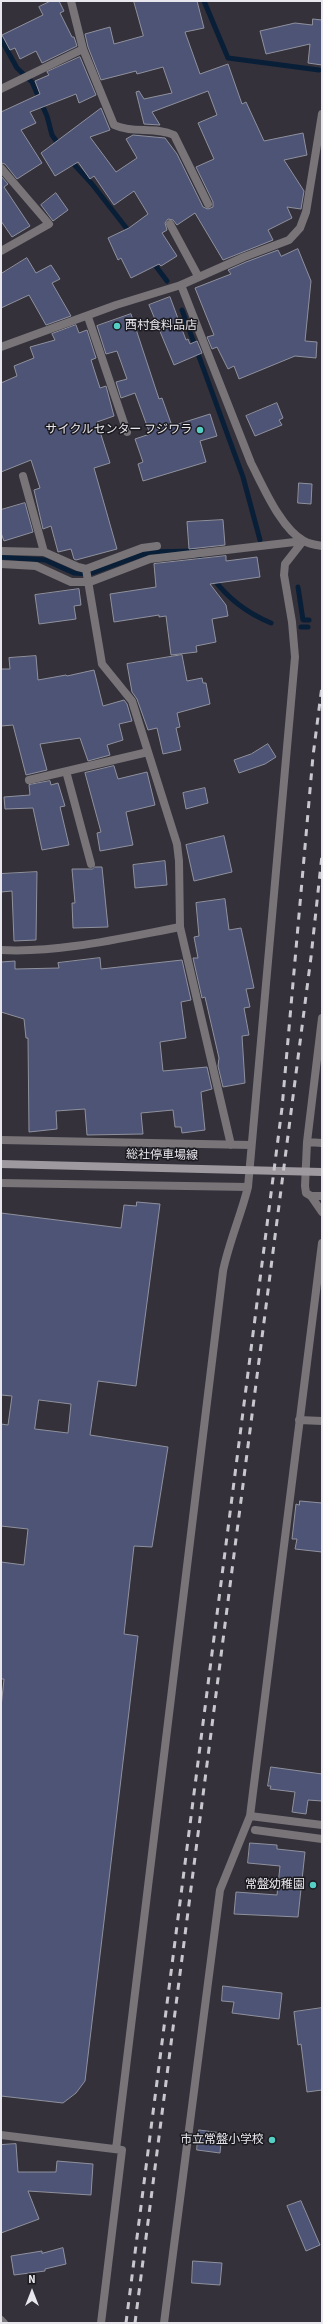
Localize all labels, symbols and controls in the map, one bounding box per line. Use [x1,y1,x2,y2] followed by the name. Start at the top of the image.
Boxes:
[125,319,197,333] place label: 西村食料品店
[112,321,122,331] marker: 西村食料品店
[46,423,192,437] place label: サイクルセンター フジワラ
[195,425,205,435] marker: サイクルセンター フジワラ
[126,1148,198,1164] street label: 総社停車場線
[245,1878,305,1892] place label: 常盤幼稚園
[308,1880,318,1890] marker: 常盤幼稚園
[180,2133,264,2147] place label: 市立常盤小学校
[267,2135,277,2145] marker: 市立常盤小学校
[12,2272,52,2312] north arrow
[28,2272,36,2287] text: N

